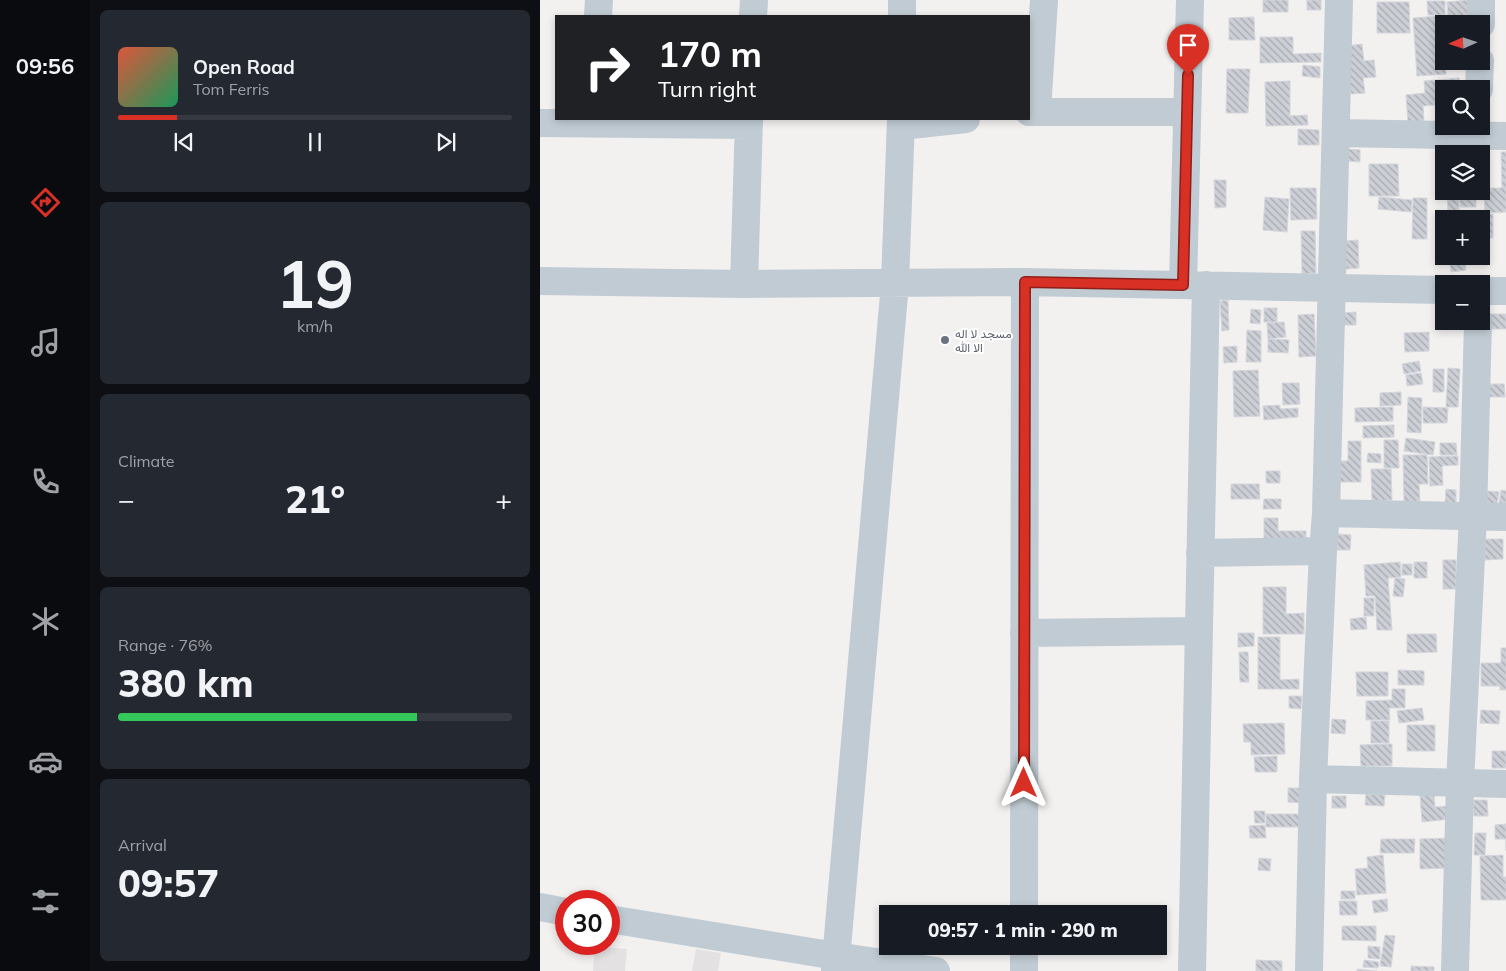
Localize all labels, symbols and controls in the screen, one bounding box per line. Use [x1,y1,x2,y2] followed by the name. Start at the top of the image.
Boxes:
[1435,15,1490,70] north arrow
[1435,15,1490,330] map controls
[1167,24,1209,75] pin
[1174,31,1202,59] icon: arrive
[658,32,762,76] text: 170 m
[575,35,640,100] icon: right
[16,52,74,80] text: 09:56
[193,55,295,79] text: Open Road
[658,75,756,103] text: Turn right
[193,79,270,99] text: Tom Ferris
[1435,80,1490,135] button: search
[170,128,198,156] icon: previous
[301,128,329,156] icon: pause
[432,128,460,156] icon: next
[1435,145,1490,200] button: layers
[28,185,63,220] icon: directions
[1435,210,1490,265] button: +
[276,243,354,324] text: 19
[1435,275,1490,330] button: −
[297,316,333,336] text: km/h
[28,325,63,360] icon: music
[955,326,1012,355] place label: مسجد لا اله الا الله
[939,334,951,346] marker: مسجد لا اله الا الله
[118,451,174,471] text: Climate
[28,464,63,499] icon: phone
[285,475,345,523] text: 21°
[118,482,135,517] text: −
[495,482,512,517] text: +
[28,604,63,639] icon: climate
[118,635,213,655] text: Range · 76%
[118,659,254,707] text: 380 km
[28,744,63,779] icon: car
[997,756,1049,808] position arrow
[118,835,167,855] text: Arrival
[118,859,219,907] text: 09:57
[28,884,63,919] icon: filters
[555,890,620,955] speed limit sign: 30
[928,918,1118,942] text: 09:57 · 1 min · 290 m

